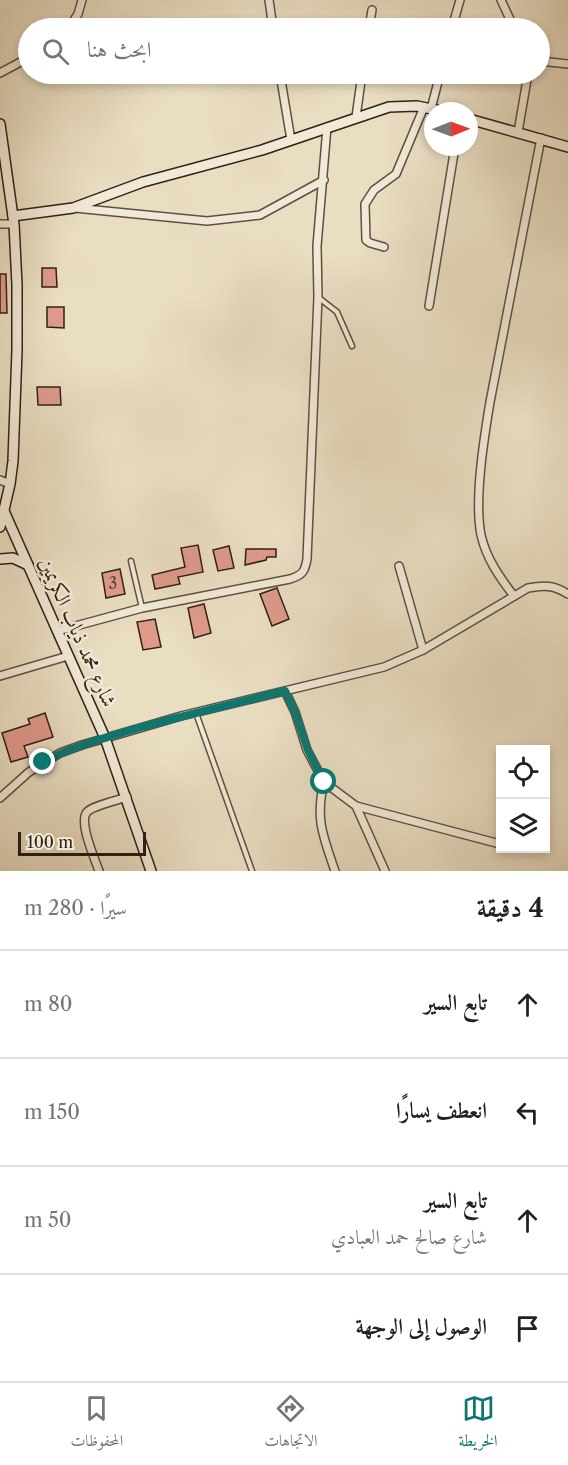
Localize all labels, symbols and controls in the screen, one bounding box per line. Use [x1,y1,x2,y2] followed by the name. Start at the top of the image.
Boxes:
[18,18,550,84] search box
[39,35,72,68] icon: search
[87,36,152,63] text: ابحث هنا
[424,102,478,156] north arrow
[29,554,122,713] street label: شارع محمد ذياب الكريمين
[109,573,117,593] house number: 3
[496,745,550,853] map controls
[496,745,550,799] button: locate
[29,748,55,774] route end
[310,768,336,794] route start
[496,799,550,853] button: layers
[18,829,146,856] scale bar
[27,832,73,852] text: 100 m
[477,892,544,924] text: 4 دقيقة
[24,896,127,920] text: سيرًا · 280 m
[511,988,544,1021] icon: ahead
[424,989,487,1016] text: تابع السير
[24,992,73,1016] text: 80 m
[511,1096,544,1129] icon: left
[396,1097,487,1124] text: انعطف يسارًا
[24,1100,80,1124] text: 150 m
[424,1187,487,1214] text: تابع السير
[511,1204,544,1237] icon: ahead
[24,1208,72,1232] text: 50 m
[331,1225,487,1249] text: شارع صالح حمد العبادي
[511,1312,544,1345] icon: arrive
[355,1313,487,1340] text: الوصول إلى الوجهة
[71,1392,123,1456] tab: المحفوظات
[264,1392,318,1456] tab: الاتجاهات
[459,1392,498,1456] tab: الخريطة

